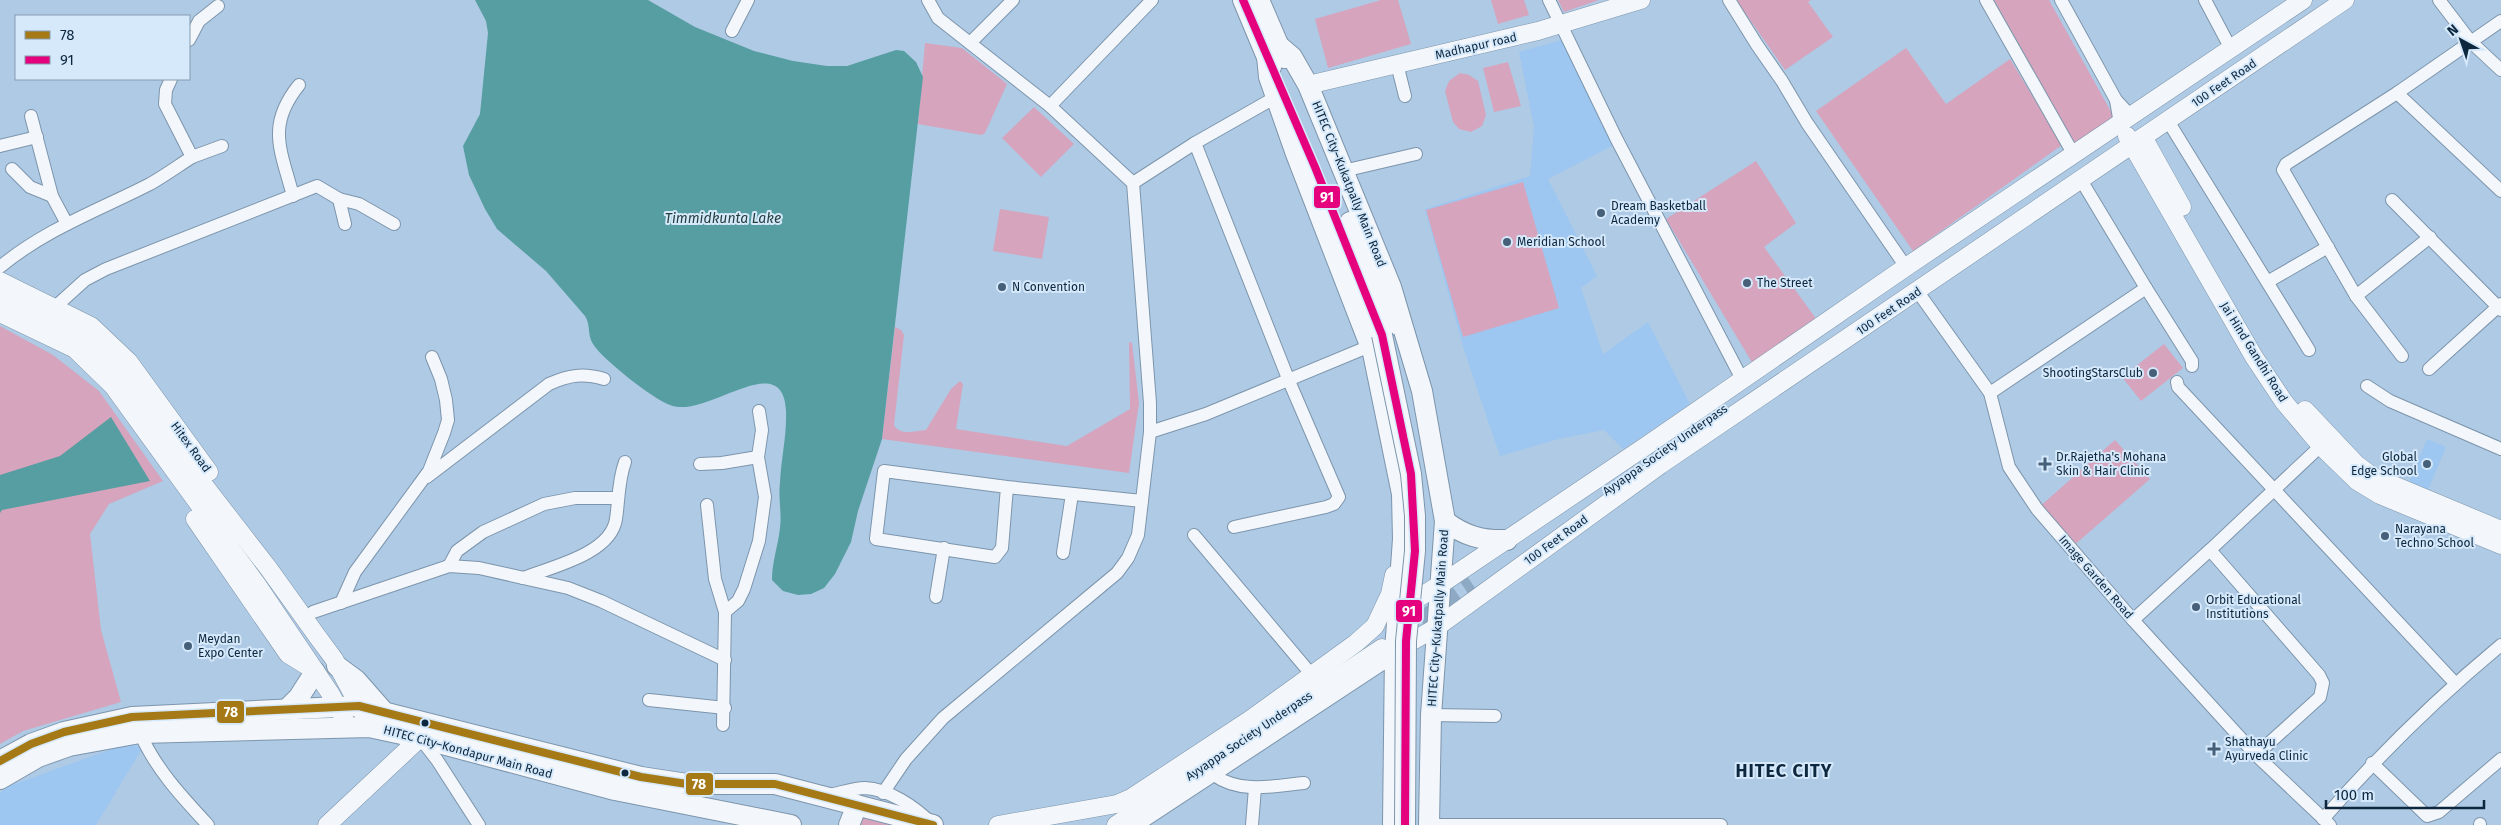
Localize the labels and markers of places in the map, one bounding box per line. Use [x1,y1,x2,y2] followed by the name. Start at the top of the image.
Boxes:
[1611,199,1707,227] place label: Dream Basketball Academy
[1595,207,1607,219] marker: Dream Basketball Academy
[1517,235,1606,249] place label: Meridian School
[1501,236,1513,248] marker: Meridian School
[1757,276,1813,290] place label: The Street
[1741,277,1753,289] marker: The Street
[1012,280,1085,294] place label: N Convention
[996,281,1008,293] marker: N Convention
[2043,366,2143,380] place label: ShootingStarsClub
[2147,367,2159,379] marker: ShootingStarsClub
[2056,450,2166,478] place label: Dr.Rajetha's Mohana Skin & Hair Clinic
[2351,450,2417,478] place label: Global Edge School
[2038,457,2052,471] marker: Dr.Rajetha's Mohana Skin & Hair Clinic
[2421,458,2433,470] marker: Global Edge School
[2395,522,2474,550] place label: Narayana Techno School
[2379,530,2391,542] marker: Narayana Techno School
[2206,593,2302,621] place label: Orbit Educational Institutions
[2190,601,2202,613] marker: Orbit Educational Institutions
[198,632,263,660] place label: Meydan Expo Center
[182,640,194,652] marker: Meydan Expo Center
[420,718,430,728] unlabelled marker
[2225,735,2309,763] place label: Shathayu Ayurveda Clinic
[2207,742,2221,756] marker: Shathayu Ayurveda Clinic
[620,768,630,778] unlabelled marker

